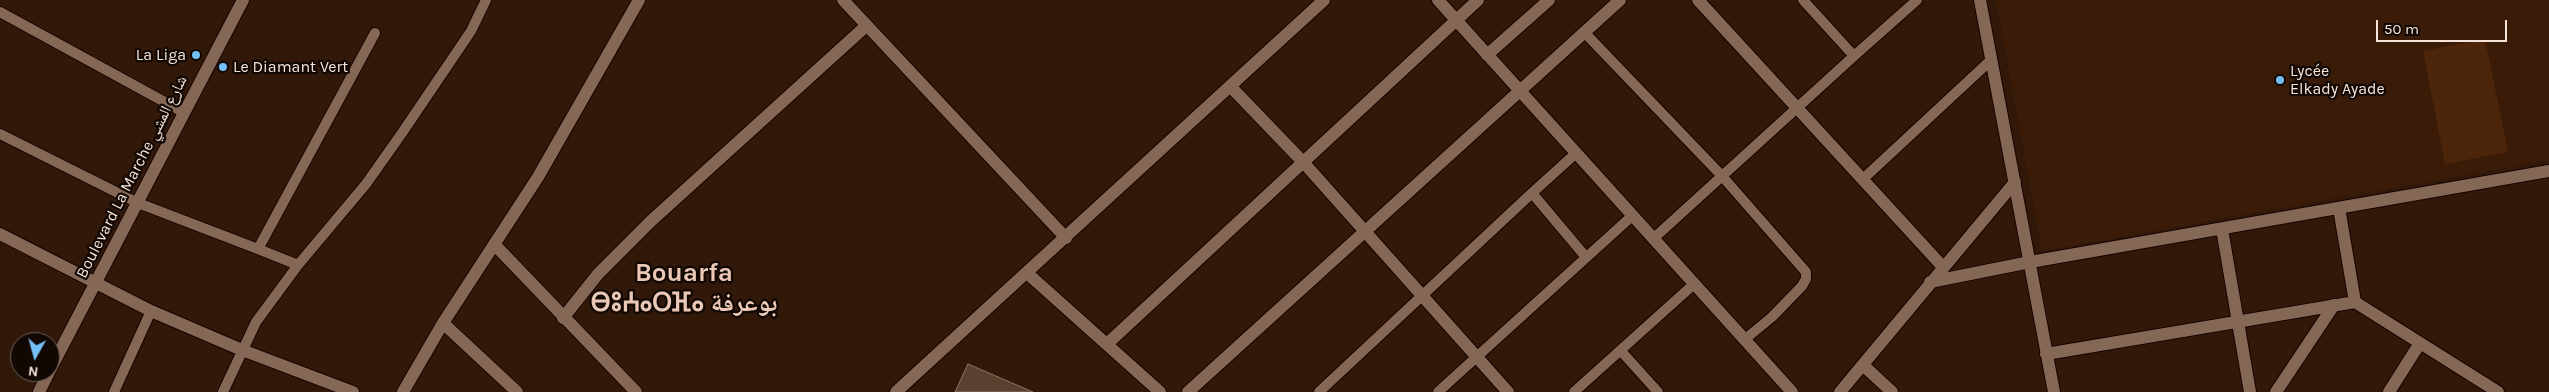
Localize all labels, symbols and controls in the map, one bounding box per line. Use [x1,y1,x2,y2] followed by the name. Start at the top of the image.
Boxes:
[2379,10,2510,42] scale bar
[2384,20,2419,38] text: 50 m
[136,45,186,65] place label: La Liga
[190,49,202,61] marker: La Liga
[233,57,348,77] place label: Le Diamant Vert
[217,61,229,73] marker: Le Diamant Vert
[2290,61,2385,99] place label: Lycée Elkady Ayade
[72,73,192,281] street label: Boulevard La Marche شارع المشي
[2274,74,2286,86] marker: Lycée Elkady Ayade
[591,258,777,320] district label: Bouarfa ⴱⵓⵄⴰⵔⴼⴰ بوعرفة
[10,332,60,382] north arrow
[27,362,39,380] text: N

